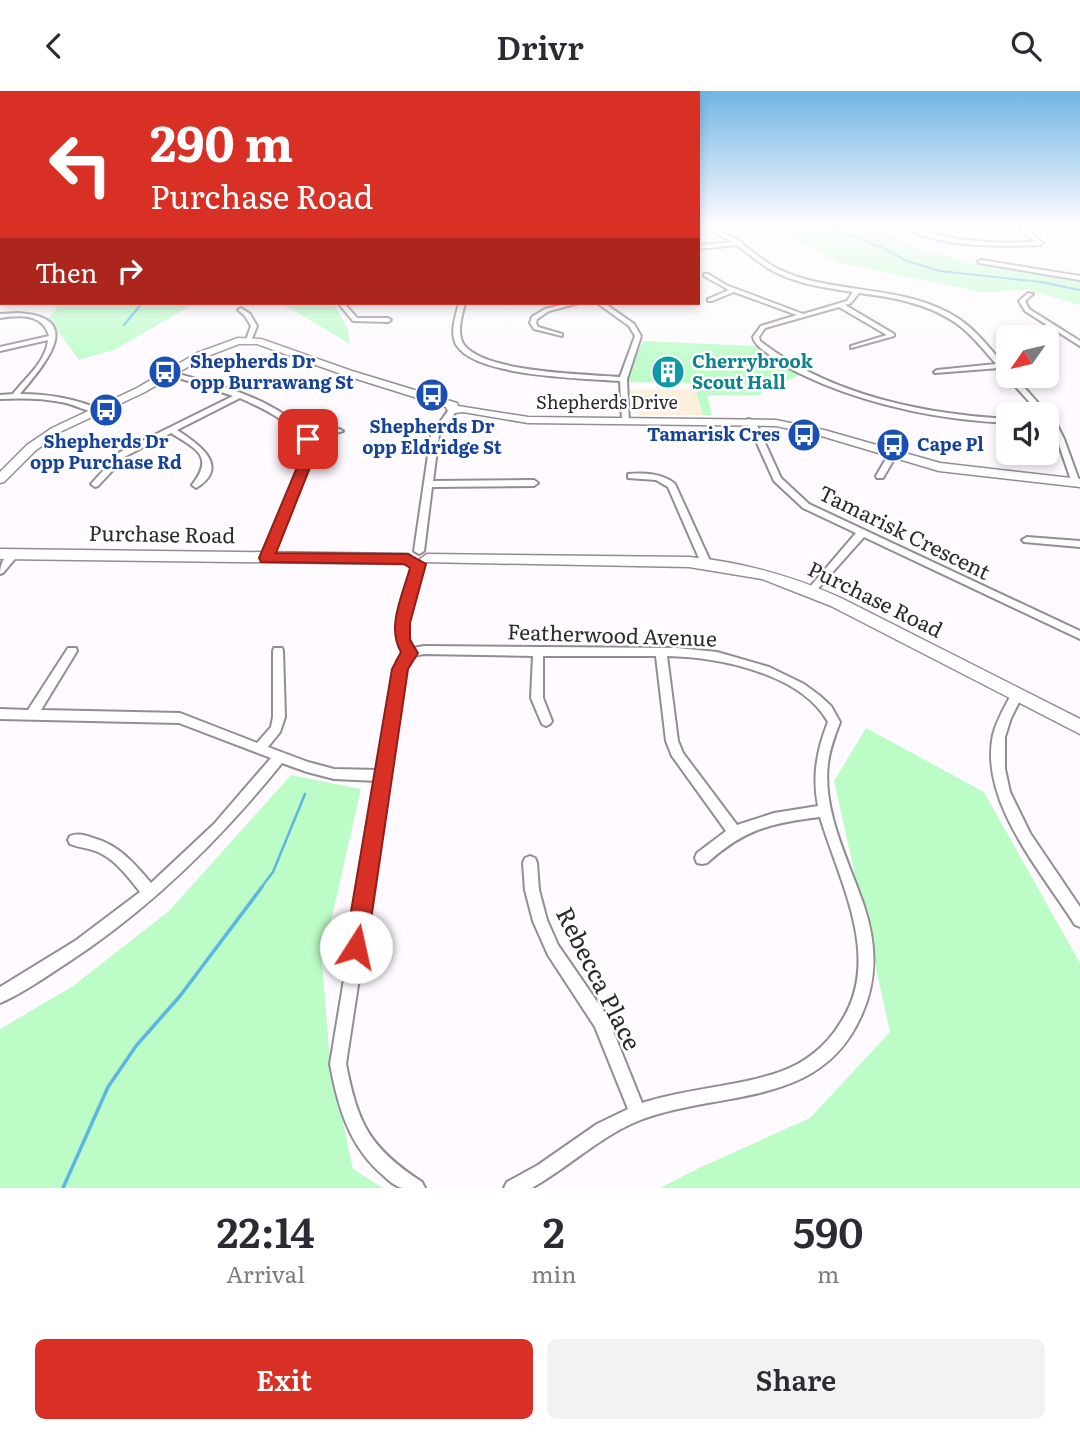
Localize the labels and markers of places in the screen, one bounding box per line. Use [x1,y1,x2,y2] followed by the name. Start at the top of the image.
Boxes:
[190,347,354,395] place label: Shepherds Dr opp Burrawang St
[692,347,814,395] place label: Cherrybrook Scout Hall
[146,353,184,391] bus stop icon: Shepherds Dr opp Burrawang St
[649,353,687,391] building icon: Cherrybrook Scout Hall
[413,376,451,414] bus stop icon: Shepherds Dr opp Eldridge St
[87,391,125,429] bus stop icon: Shepherds Dr opp Purchase Rd
[278,409,338,469] pin
[362,412,502,460] place label: Shepherds Dr opp Eldridge St
[785,416,823,454] bus stop icon: Tamarisk Cres
[647,420,780,447] place label: Tamarisk Cres
[874,426,912,464] bus stop icon: Cape Pl
[30,427,182,475] place label: Shepherds Dr opp Purchase Rd
[917,430,984,457] place label: Cape Pl

